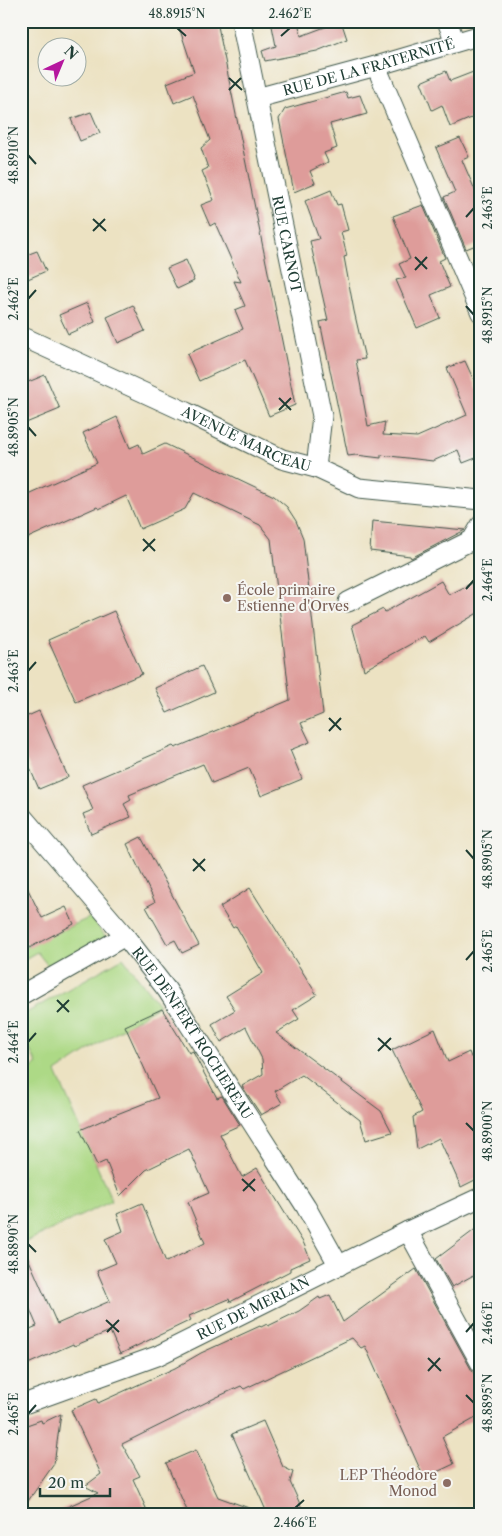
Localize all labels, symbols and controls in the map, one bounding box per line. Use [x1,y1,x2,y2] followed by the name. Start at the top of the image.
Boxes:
[149,6,205,21] text: 48.8915°N
[268,6,312,21] text: 2.462°E
[281,34,457,100] street label: RUE DE LA FRATERNITÉ
[38,38,88,88] north arrow
[60,42,82,63] text: N
[6,126,21,184] text: 48.8910°N
[480,187,495,229] text: 2.463°E
[268,194,306,295] street label: RUE CARNOT
[6,277,21,321] text: 2.462°E
[480,287,495,343] text: 48.8915°N
[6,397,21,457] text: 48.8905°N
[178,402,313,475] street label: AVENUE MARCEAU
[480,558,495,602] text: 2.464°E
[237,581,349,615] place label: École primaire Estienne d'Orves
[221,592,233,604] marker: École primaire Estienne d'Orves
[6,650,21,692] text: 2.463°E
[480,829,495,889] text: 48.8905°N
[480,930,495,972] text: 2.465°E
[128,943,257,1123] street label: RUE DENFERT ROCHEREAU
[6,1020,21,1064] text: 2.464°E
[480,1101,495,1161] text: 48.8900°N
[6,1214,21,1274] text: 48.8890°N
[194,1272,313,1344] street label: RUE DE MERLAN
[480,1301,495,1345] text: 2.466°E
[480,1373,495,1432] text: 48.8895°N
[6,1393,21,1435] text: 2.465°E
[40,1466,110,1498] scale bar
[340,1466,437,1500] place label: LEP Théodore Monod
[48,1473,84,1492] text: 20 m
[441,1477,453,1489] marker: LEP Théodore Monod
[273,1515,317,1530] text: 2.466°E

